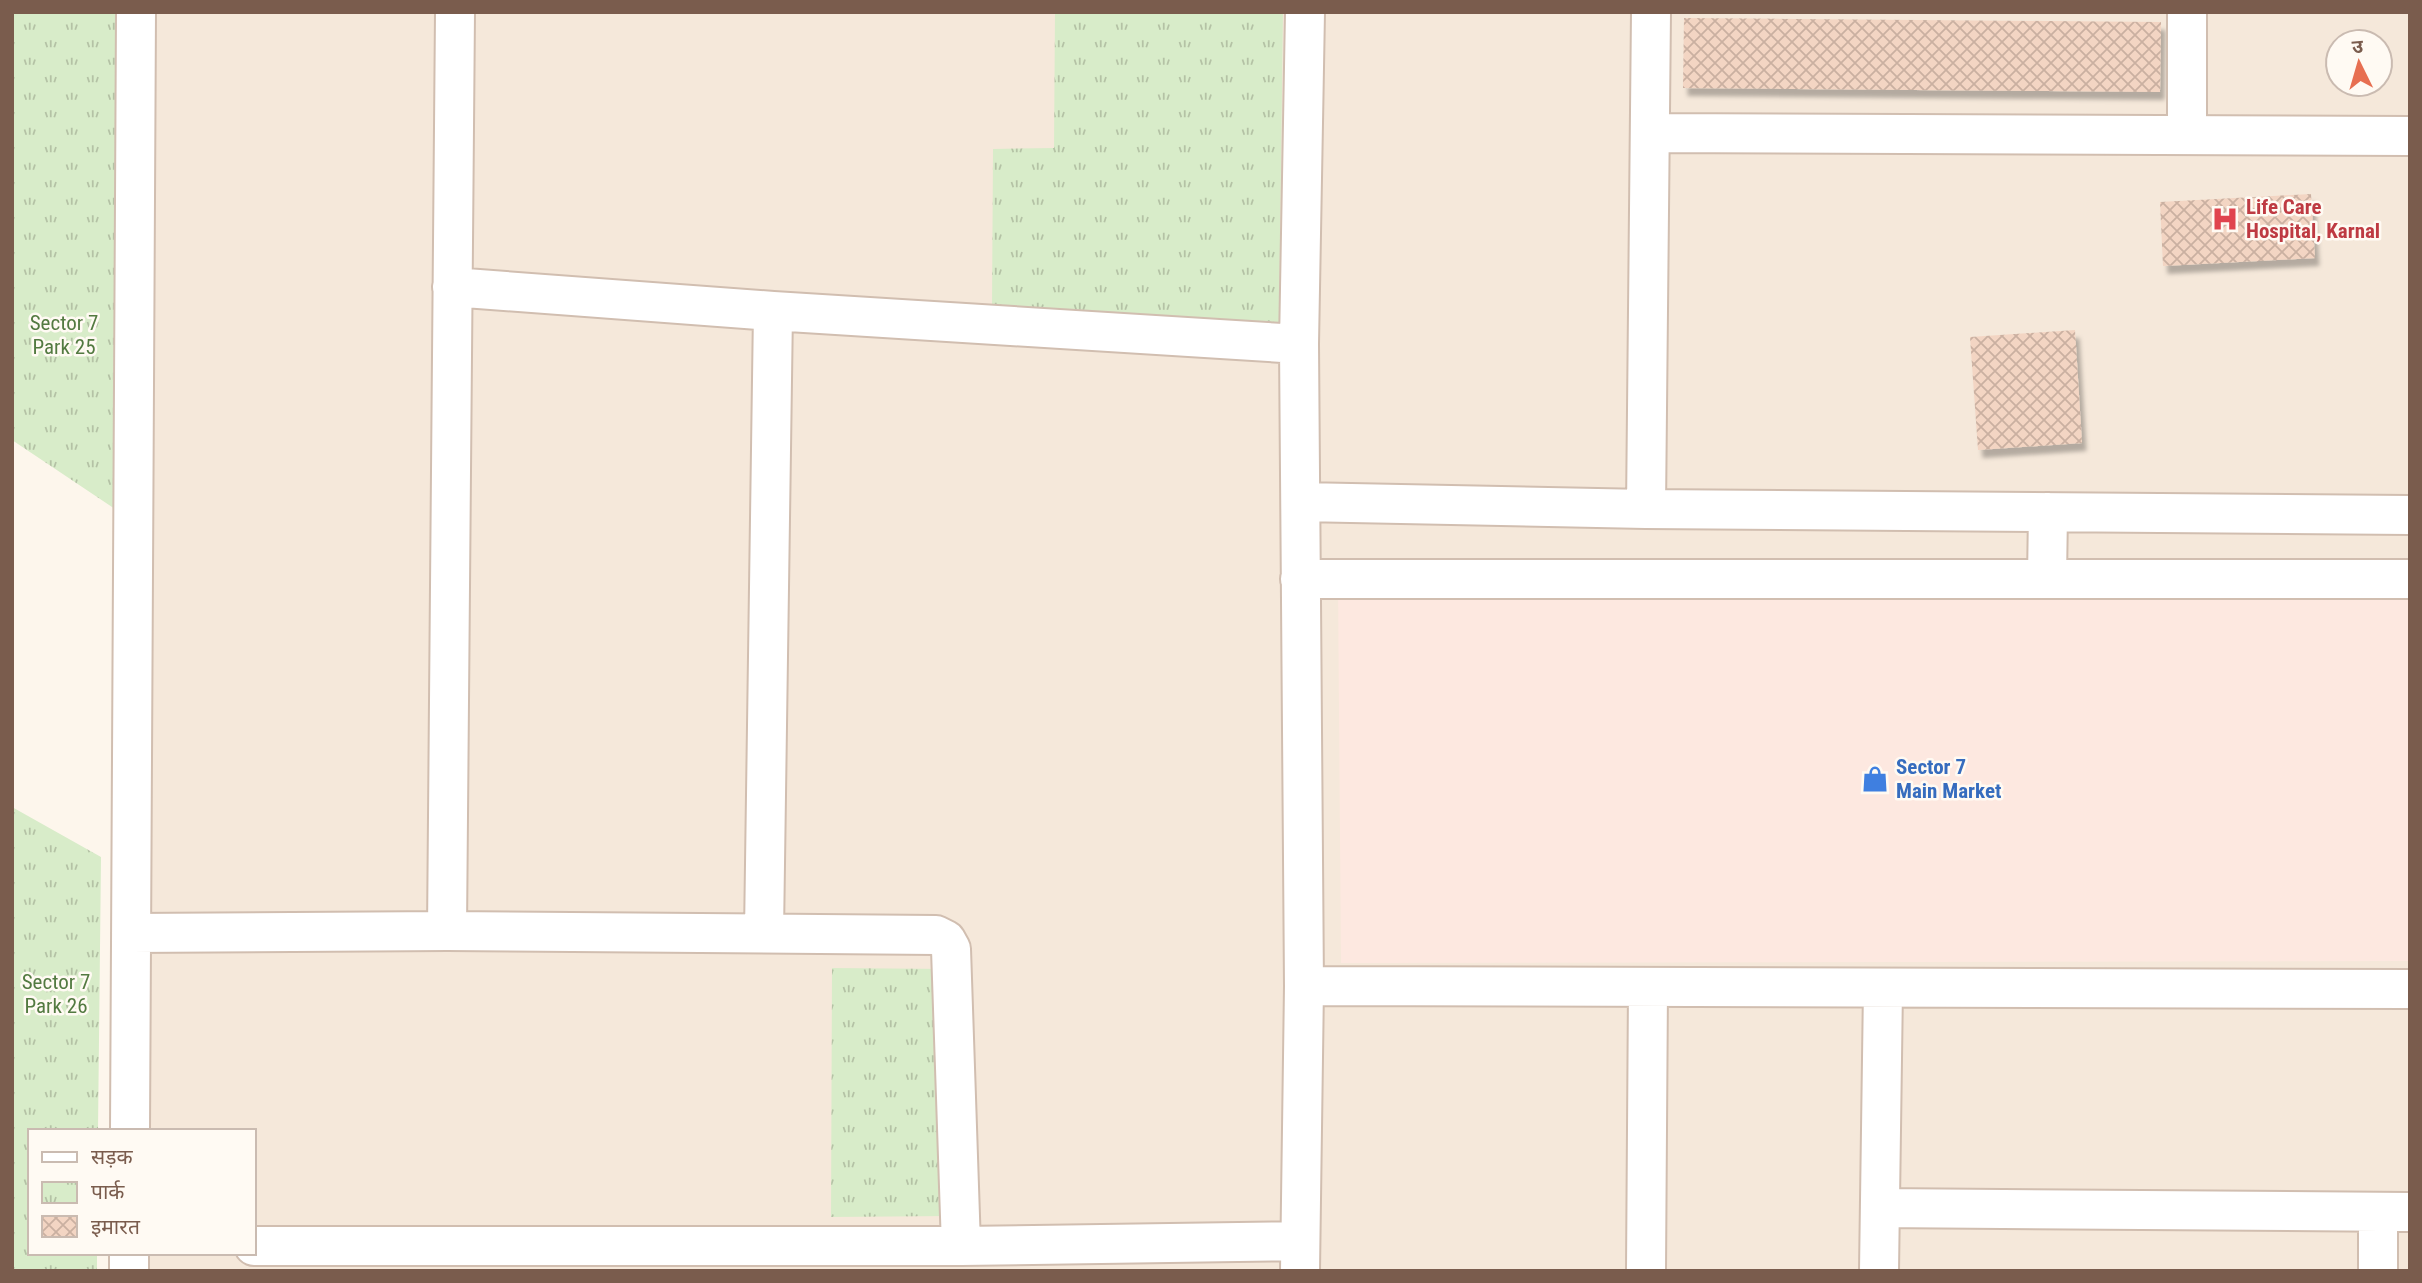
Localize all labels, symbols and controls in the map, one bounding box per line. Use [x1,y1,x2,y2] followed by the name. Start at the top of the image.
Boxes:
[2324,28,2394,98] north arrow
[2351,35,2365,59] text: उ
[2246,195,2380,243] place label: Life Care Hospital, Karnal
[2210,204,2240,234] hospital icon: Life Care Hospital, Karnal
[30,311,98,359] park label: Sector 7 Park 25
[1896,755,2001,803] place label: Sector 7 Main Market
[1860,764,1890,794] shop icon: Sector 7 Main Market
[22,970,90,1018] park label: Sector 7 Park 26
[28,1129,256,1255] legend
[91,1145,133,1169] text: सड़क
[91,1180,125,1204] text: पार्क
[91,1215,141,1239] text: इमारत

